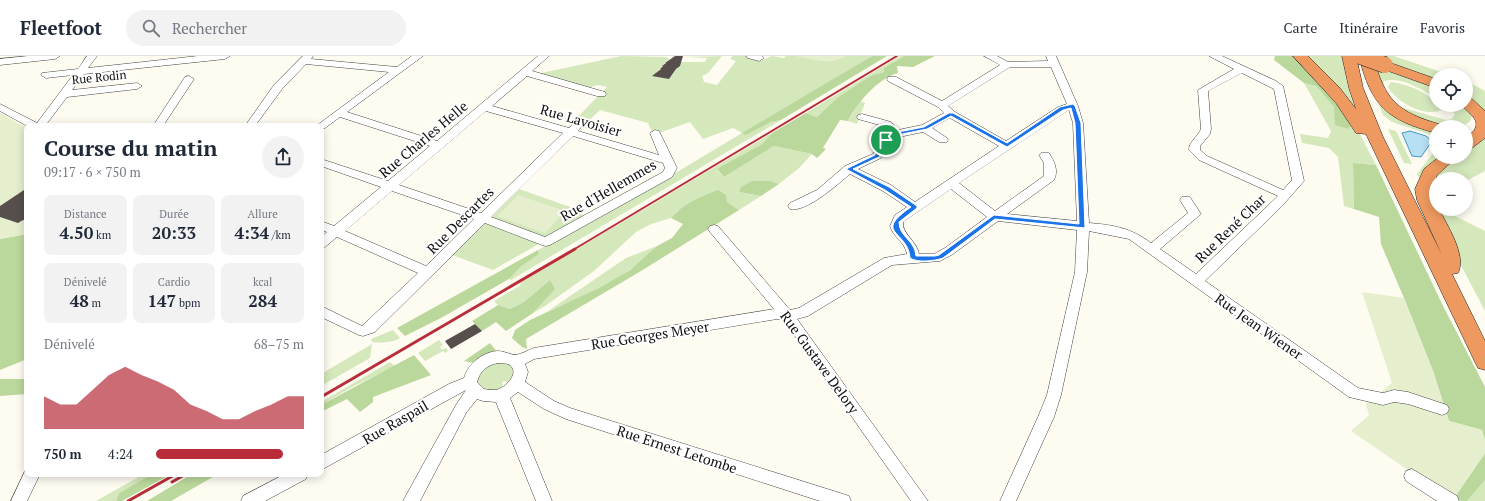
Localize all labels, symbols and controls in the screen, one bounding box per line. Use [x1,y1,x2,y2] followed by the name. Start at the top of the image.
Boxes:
[126,10,406,46] search box
[20,15,102,40] text: Fleetfoot
[140,17,162,39] icon: search
[172,18,247,38] text: Rechercher
[1284,18,1317,37] text: Carte
[1339,18,1398,37] text: Itinéraire
[1420,18,1465,37] text: Favoris
[71,67,127,87] street label: Rue Rodin
[1429,68,1473,216] map controls
[1429,68,1473,112] button: locate
[375,96,471,182] street label: Rue Charles Helle
[538,99,624,141] street label: Rue Lavoisier
[1429,120,1473,164] button: +
[869,123,903,157] pin
[875,129,897,151] icon: arrive
[44,133,217,162] text: Course du matin
[262,136,304,178] button: share
[556,155,660,225] street label: Rue d'Hellemmes
[44,163,141,181] text: 09:17 · 6 × 750 m
[1429,172,1473,216] button: −
[422,182,498,258] street label: Rue Descartes
[1190,189,1270,267] street label: Rue René Char
[64,207,107,221] text: Distance
[159,207,189,221] text: Durée
[248,207,278,221] text: Allure
[59,221,93,244] text: 4.50
[152,221,196,244] text: 20:33
[235,221,269,244] text: 4:34
[93,228,111,242] text: km
[269,228,291,242] text: /km
[64,275,107,289] text: Dénivelé
[158,275,190,289] text: Cardio
[253,275,272,289] text: kcal
[70,289,89,312] text: 48
[147,289,176,312] text: 147
[248,289,277,312] text: 284
[1211,289,1307,364] street label: Rue Jean Wiener
[89,296,101,310] text: m
[176,296,201,310] text: bpm
[776,307,864,418] street label: Rue Gustave Delory
[590,316,711,354] street label: Rue Georges Meyer
[44,335,95,353] text: Dénivelé
[254,335,304,353] text: 68–75 m
[359,396,431,448] street label: Rue Raspail
[614,421,740,477] street label: Rue Ernest Letombe
[44,445,82,463] text: 750 m
[108,445,133,463] text: 4:24

